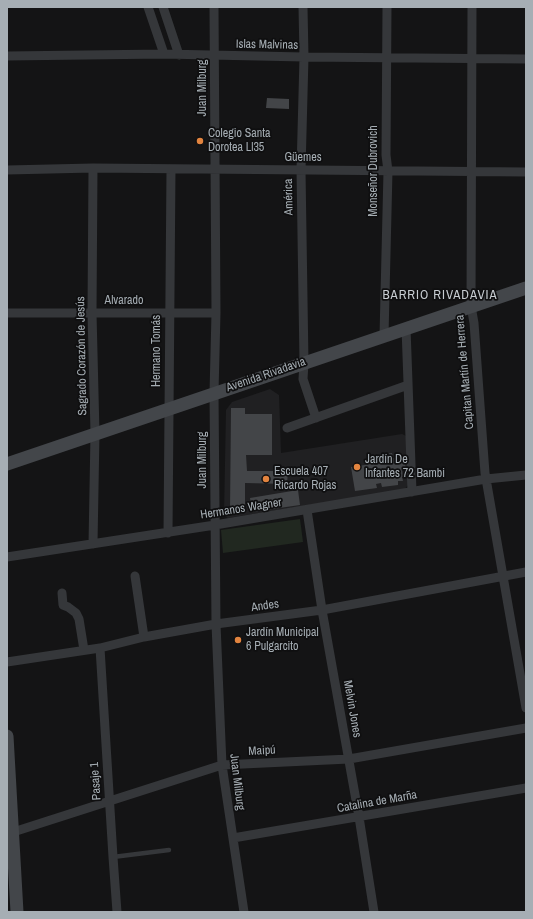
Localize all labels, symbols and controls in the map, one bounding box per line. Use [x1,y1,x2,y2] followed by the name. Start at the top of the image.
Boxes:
[236,37,298,53] street label: Islas Malvinas
[196,60,210,116] street label: Juan Milburg
[367,125,381,217] street label: Monseñor Dubrovich
[208,127,270,155] place label: Colegio Santa Dorotea Ll35
[195,136,205,146] marker: Colegio Santa Dorotea Ll35
[284,151,322,165] street label: Güemes
[281,179,297,215] street label: América
[382,288,498,304] district label: BARRIO RIVADAVIA
[105,294,143,308] street label: Alvarado
[74,296,90,416] street label: Sagrado Corazón de Jesús
[453,314,477,430] street label: Capitan Martín de Herrera
[150,315,164,387] street label: Hermano Tomás
[224,355,308,395] street label: Avenida Rivadavia
[196,432,210,488] street label: Juan Milburg
[365,453,445,481] place label: Jardín De Infantes 72 Bambi
[352,462,362,472] marker: Jardín De Infantes 72 Bambi
[274,465,336,493] place label: Escuela 407 Ricardo Rojas
[261,474,271,484] marker: Escuela 407 Ricardo Rojas
[199,495,283,523] street label: Hermanos Wagner
[250,597,280,615] street label: Andes
[246,626,319,654] place label: Jardín Municipal 6 Pulgarcito
[233,635,243,645] marker: Jardín Municipal 6 Pulgarcito
[340,679,364,739] street label: Melvin Jones
[248,743,276,759] street label: Maipú
[226,753,248,811] street label: Juan Milburg
[87,761,105,801] street label: Pasaje 1
[336,788,418,816] street label: Catalina de Marña

